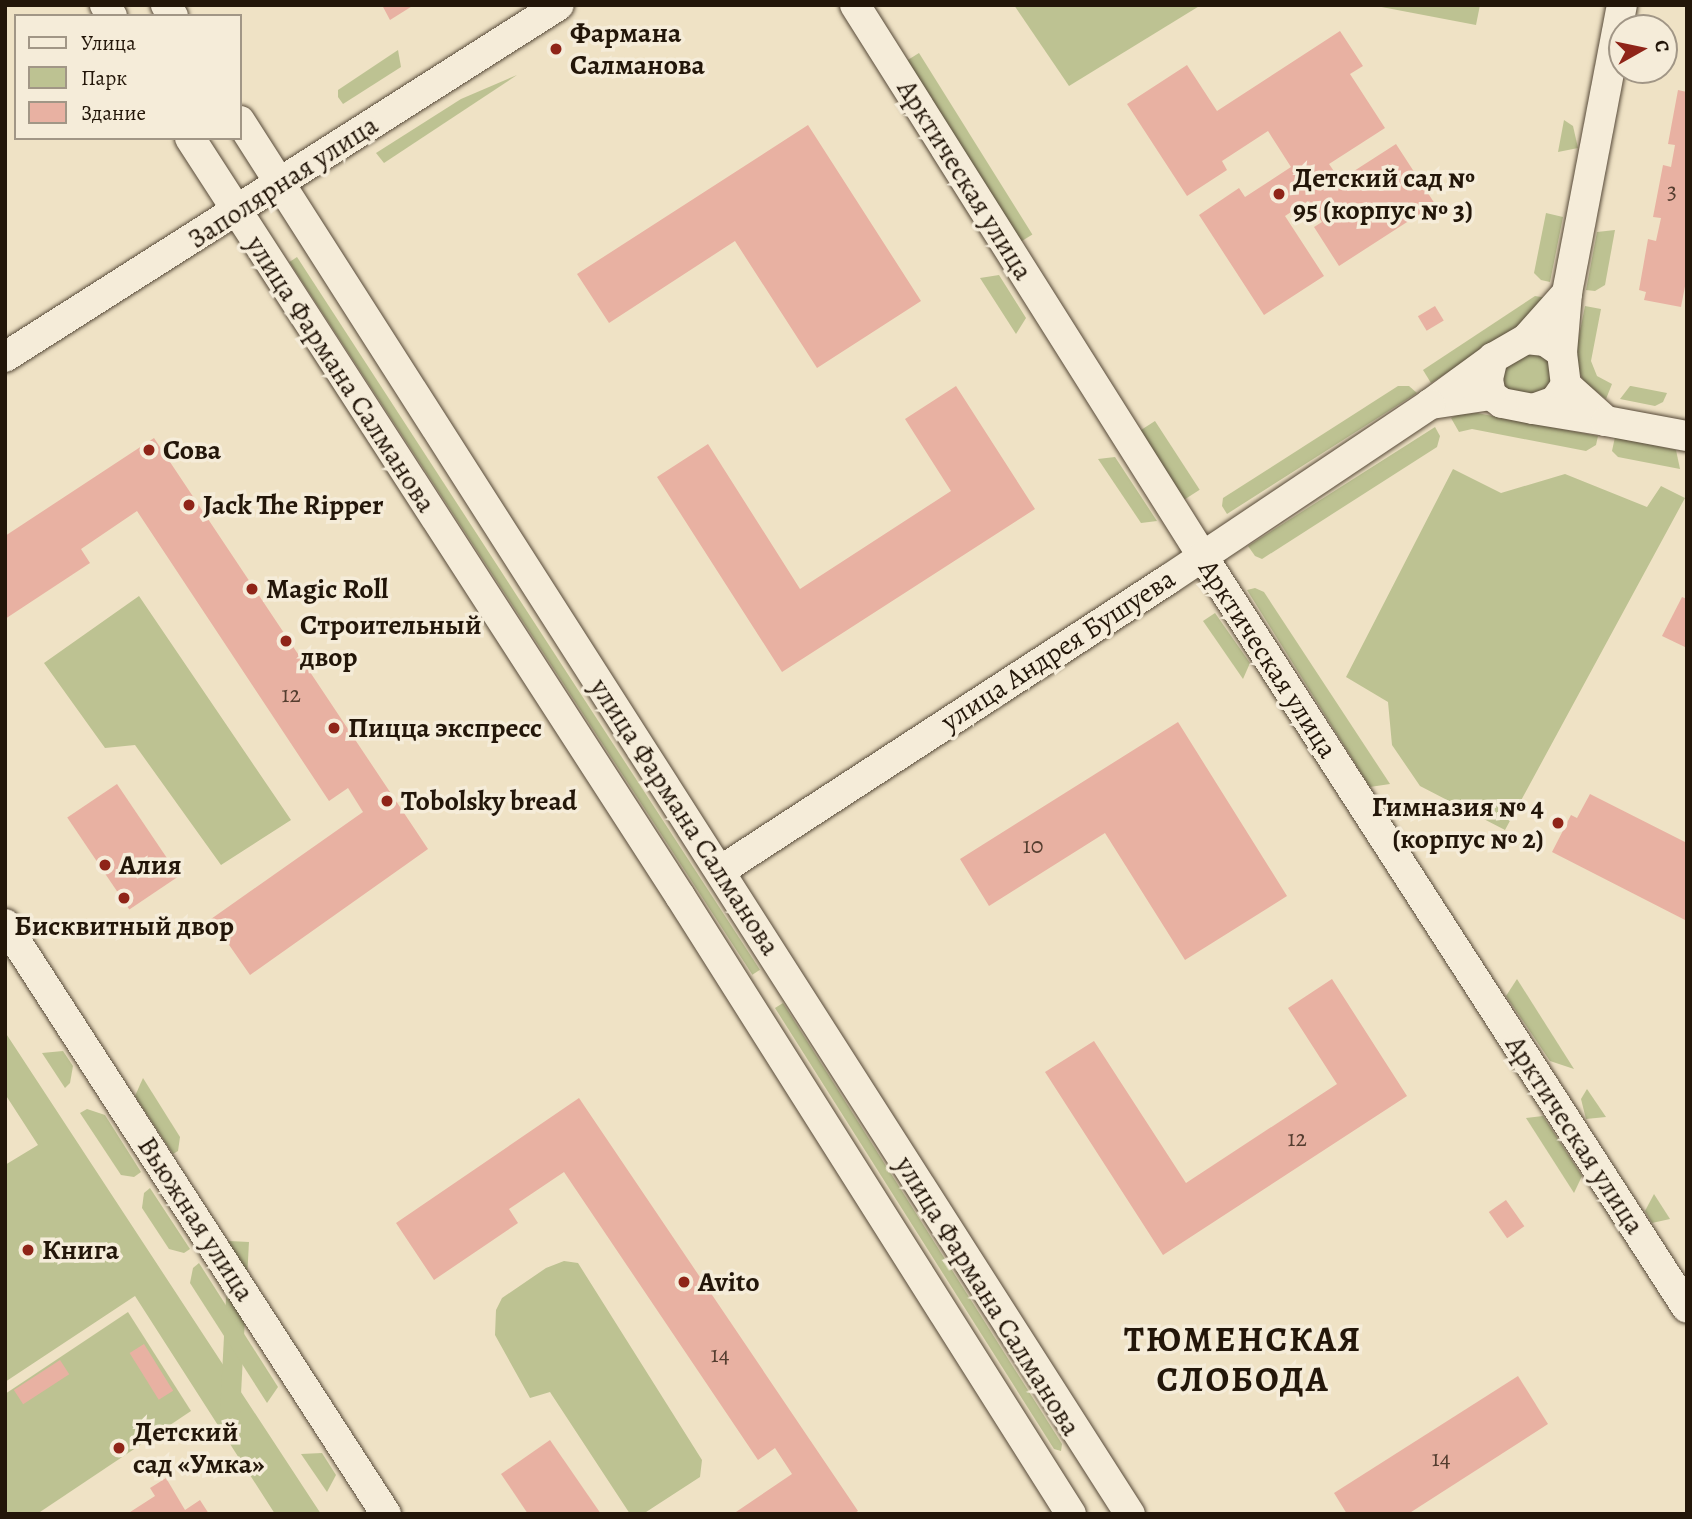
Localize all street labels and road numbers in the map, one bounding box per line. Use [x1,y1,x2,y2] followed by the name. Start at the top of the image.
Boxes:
[890,74,1040,286] street label: Арктическая улица
[182,108,384,256] street label: Заполярная улица
[239,229,443,519] street label: улица Фармана Салманова
[1191,554,1345,764] street label: Арктическая улица
[935,562,1181,738] street label: улица Андрея Бушуева
[583,672,787,962] street label: улица Фармана Салманова
[1498,1030,1652,1240] street label: Арктическая улица
[130,1130,262,1308] street label: Вьюжная улица
[888,1150,1088,1442] street label: улица Фармана Салманова

